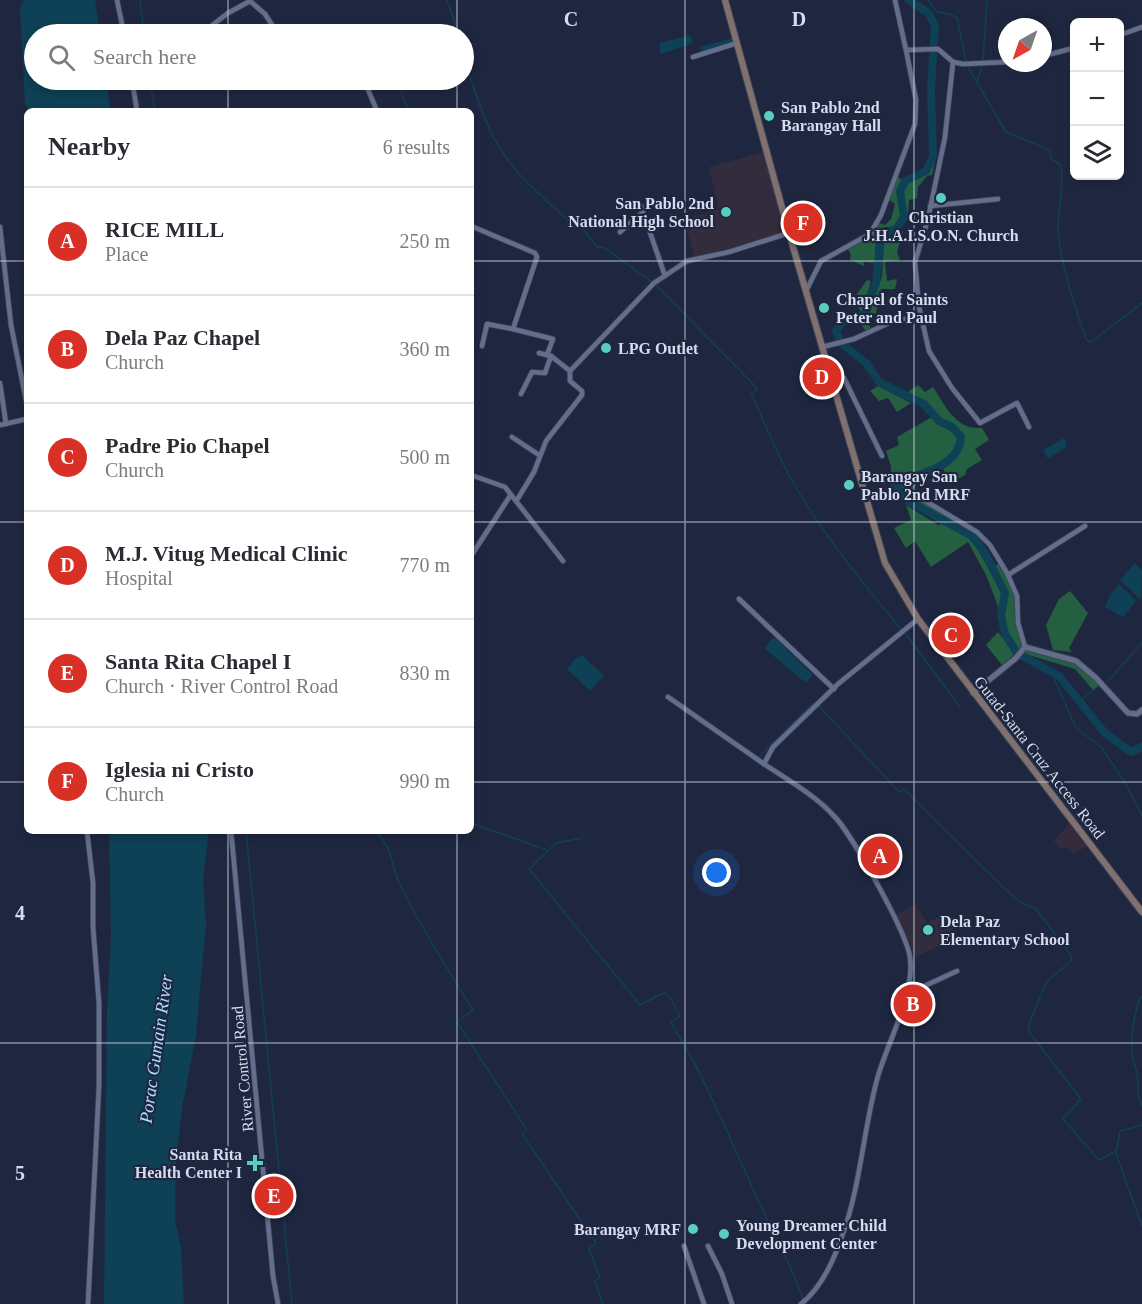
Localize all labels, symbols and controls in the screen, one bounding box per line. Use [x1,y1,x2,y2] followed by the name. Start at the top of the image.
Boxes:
[564,8,578,30] text: C
[792,8,806,30] text: D
[998,18,1052,72] north arrow
[1070,18,1124,180] map controls
[1070,18,1124,72] button: +
[24,24,474,90] search box
[45,41,78,74] icon: search
[93,44,196,69] text: Search here
[1070,72,1124,126] button: −
[781,99,882,135] place label: San Pablo 2nd Barangay Hall
[762,109,776,123] marker: San Pablo 2nd Barangay Hall
[1070,126,1124,180] button: layers
[48,132,130,161] text: Nearby
[383,136,450,158] text: 6 results
[934,191,948,205] marker: Christian J.H.A.I.S.O.N. Church
[568,195,715,231] place label: San Pablo 2nd National High School
[784,200,822,246] pin: F
[719,205,733,219] marker: San Pablo 2nd National High School
[863,209,1019,244] place label: Christian J.H.A.I.S.O.N. Church
[105,217,224,242] text: RICE MILL
[60,230,75,252] text: A
[399,230,450,252] text: 250 m
[105,243,148,265] text: Place
[836,291,948,326] place label: Chapel of Saints Peter and Paul
[817,301,831,315] marker: Chapel of Saints Peter and Paul
[105,325,260,350] text: Dela Paz Chapel
[61,338,74,360] text: B
[399,338,450,360] text: 360 m
[618,340,699,357] place label: LPG Outlet
[599,341,613,355] marker: LPG Outlet
[105,351,164,373] text: Church
[802,354,842,400] pin: D
[105,433,270,458] text: Padre Pio Chapel
[60,446,75,468] text: C
[399,446,450,468] text: 500 m
[105,459,164,481] text: Church
[861,468,971,503] place label: Barangay San Pablo 2nd MRF
[842,478,856,492] marker: Barangay San Pablo 2nd MRF
[105,541,348,566] text: M.J. Vitug Medical Clinic
[60,554,75,576] text: D
[399,554,450,576] text: 770 m
[105,567,173,589] text: Hospital
[932,612,970,658] pin: C
[105,649,291,674] text: Santa Rita Chapel I
[61,662,74,684] text: E
[399,662,450,684] text: 830 m
[971,673,1108,842] street label: Gutad-Santa Cruz Access Road
[105,675,338,697] text: Church · River Control Road
[105,757,254,782] text: Iglesia ni Cristo
[61,770,74,792] text: F
[399,770,450,792] text: 990 m
[105,783,164,805] text: Church
[860,834,900,878] pin: A
[702,858,731,887] your location
[15,902,25,924] text: 4
[940,913,1070,949] place label: Dela Paz Elementary School
[921,923,935,937] marker: Dela Paz Elementary School
[136,972,176,1126] water label: Porac Gumain River
[894,982,932,1026] pin: B
[229,1005,256,1133] street label: River Control Road
[135,1146,242,1181] place label: Santa Rita Health Center I
[246,1154,264,1172] marker: Santa Rita Health Center I
[15,1162,25,1184] text: 5
[254,1174,294,1218] pin: E
[736,1217,887,1253] place label: Young Dreamer Child Development Center
[574,1221,681,1239] place label: Barangay MRF
[686,1222,700,1236] marker: Barangay MRF
[717,1227,731,1241] marker: Young Dreamer Child Development Center

